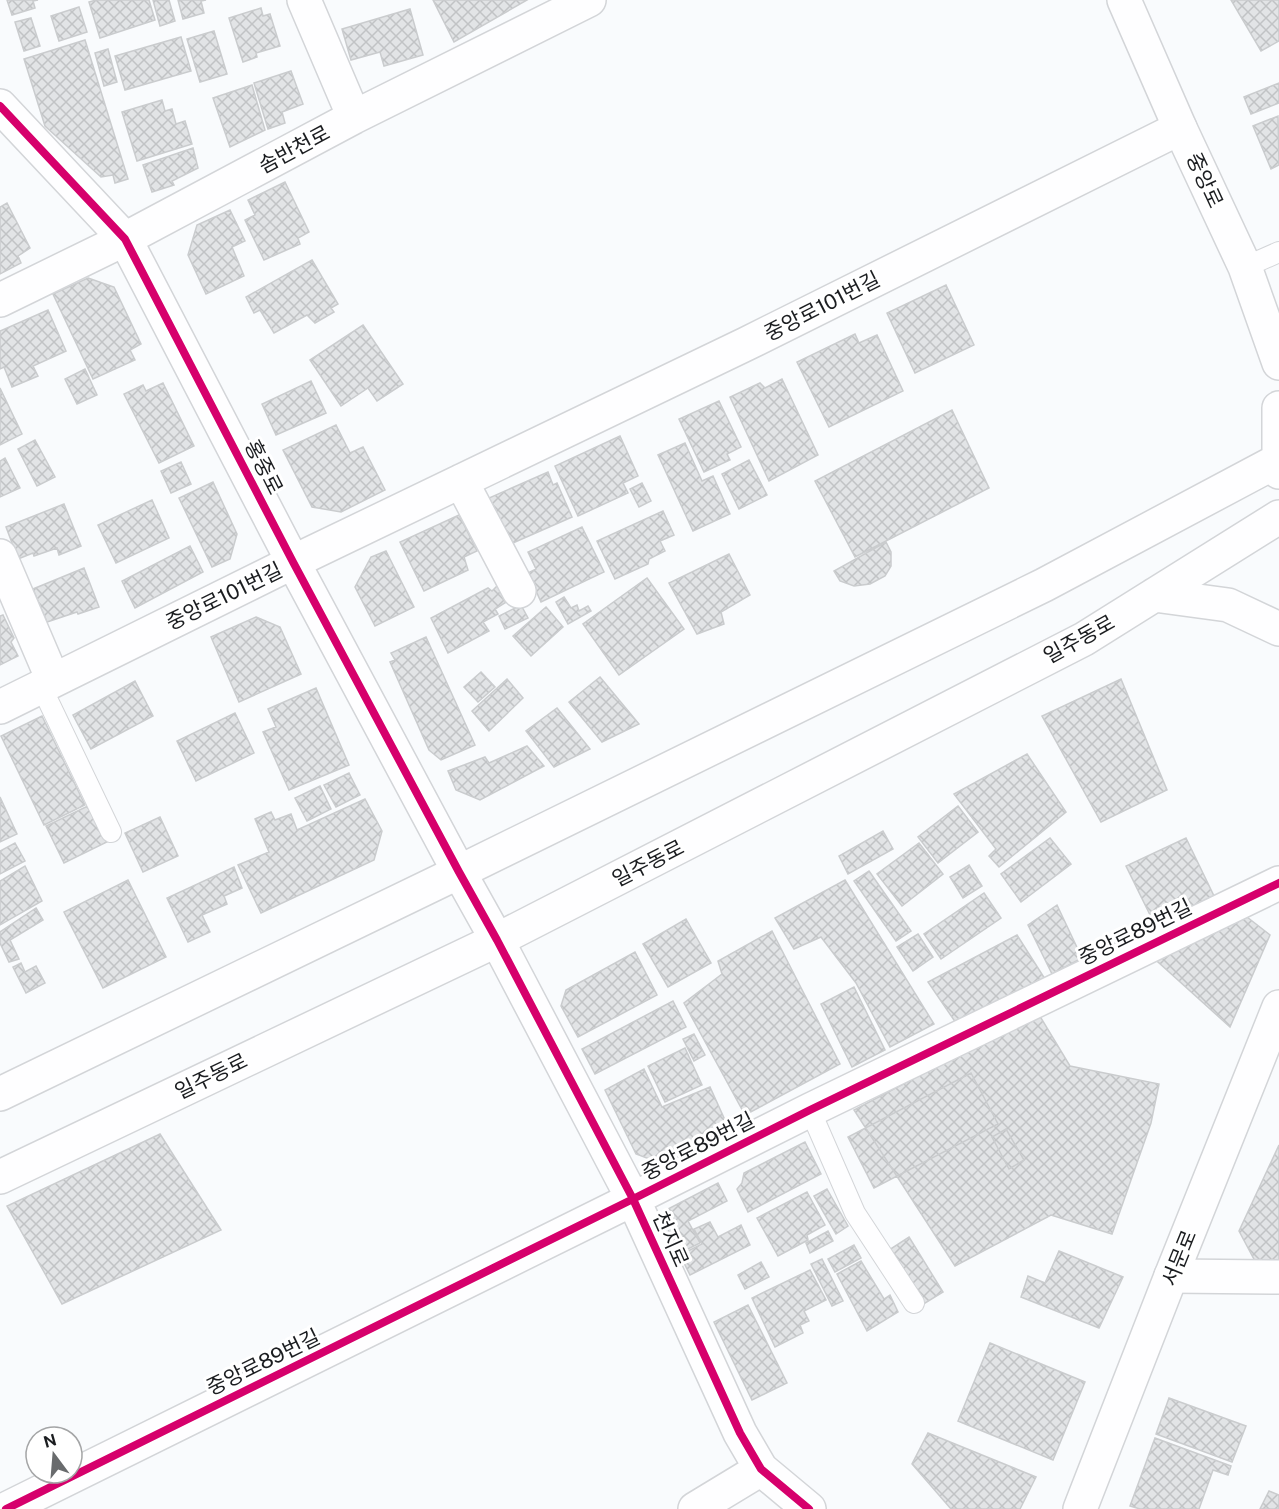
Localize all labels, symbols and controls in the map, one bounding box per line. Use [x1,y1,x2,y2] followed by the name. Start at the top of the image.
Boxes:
[254,120,334,178] street label: 솜반천로
[1181,148,1229,212] street label: 중앙로
[760,266,884,346] street label: 중앙로101번길
[240,435,288,499] street label: 홍중로
[162,557,286,635] street label: 중앙로101번길
[1039,609,1119,669] street label: 일주동로
[608,834,688,892] street label: 일주동로
[1074,894,1196,970] street label: 중앙로89번길
[171,1048,251,1104] street label: 일주동로
[637,1107,759,1185] street label: 중앙로89번길
[648,1207,694,1271] street label: 천지로
[1157,1226,1201,1290] street label: 서문로
[202,1324,324,1400] street label: 중앙로89번길
[24,1425,84,1485] north arrow
[41,1430,59,1452] text: N

